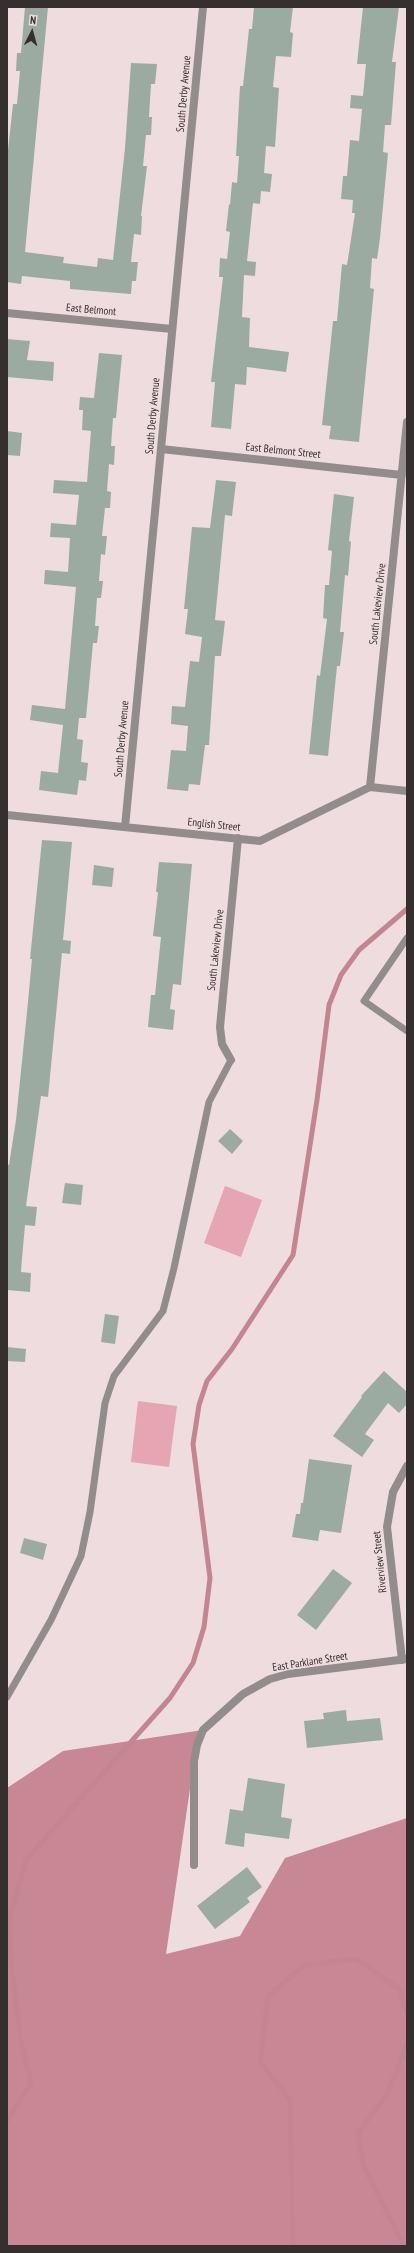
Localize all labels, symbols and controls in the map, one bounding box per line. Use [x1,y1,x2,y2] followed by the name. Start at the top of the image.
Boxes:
[12,12,52,52] north arrow
[30,13,37,27] text: N
[174,55,194,133] street label: South Derby Avenue
[65,301,117,319] street label: East Belmont
[143,377,163,455] street label: South Derby Avenue
[245,440,321,462] street label: East Belmont Street
[367,563,389,645] street label: South Lakeview Drive
[112,700,132,778] street label: South Derby Avenue
[187,816,241,834] street label: English Street
[205,909,227,991] street label: South Lakeview Drive
[370,1530,390,1594] street label: Riverview Street
[271,1650,349,1674] street label: East Parklane Street

